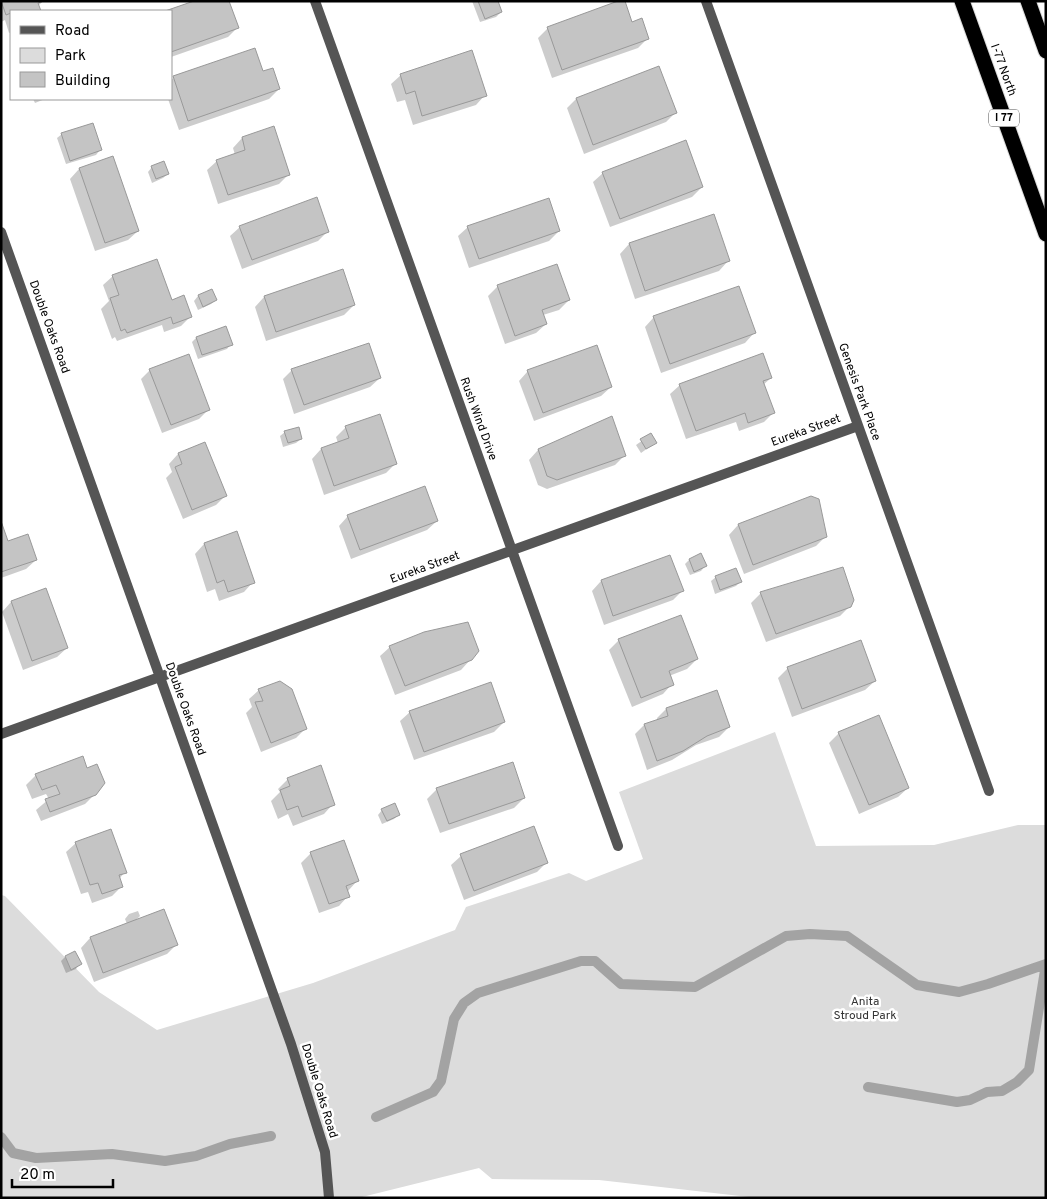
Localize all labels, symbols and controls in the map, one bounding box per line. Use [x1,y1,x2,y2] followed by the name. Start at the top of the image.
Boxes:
[10,10,172,100] legend
[55,22,90,41] text: Road
[986,42,1020,98] street label: I-77 North
[55,47,86,66] text: Park
[55,72,110,91] text: Building
[989,110,1019,126] road number: I 77
[25,278,73,376] street label: Double Oaks Road
[834,341,884,443] street label: Genesis Park Place
[456,375,500,463] street label: Rush Wind Drive
[769,411,843,451] street label: Eureka Street
[388,548,462,588] street label: Eureka Street
[161,660,209,758] street label: Double Oaks Road
[833,994,897,1024] park label: Anita Stroud Park
[297,1042,341,1140] street label: Double Oaks Road
[12,1156,114,1188] scale bar
[20,1166,55,1185] text: 20 m

